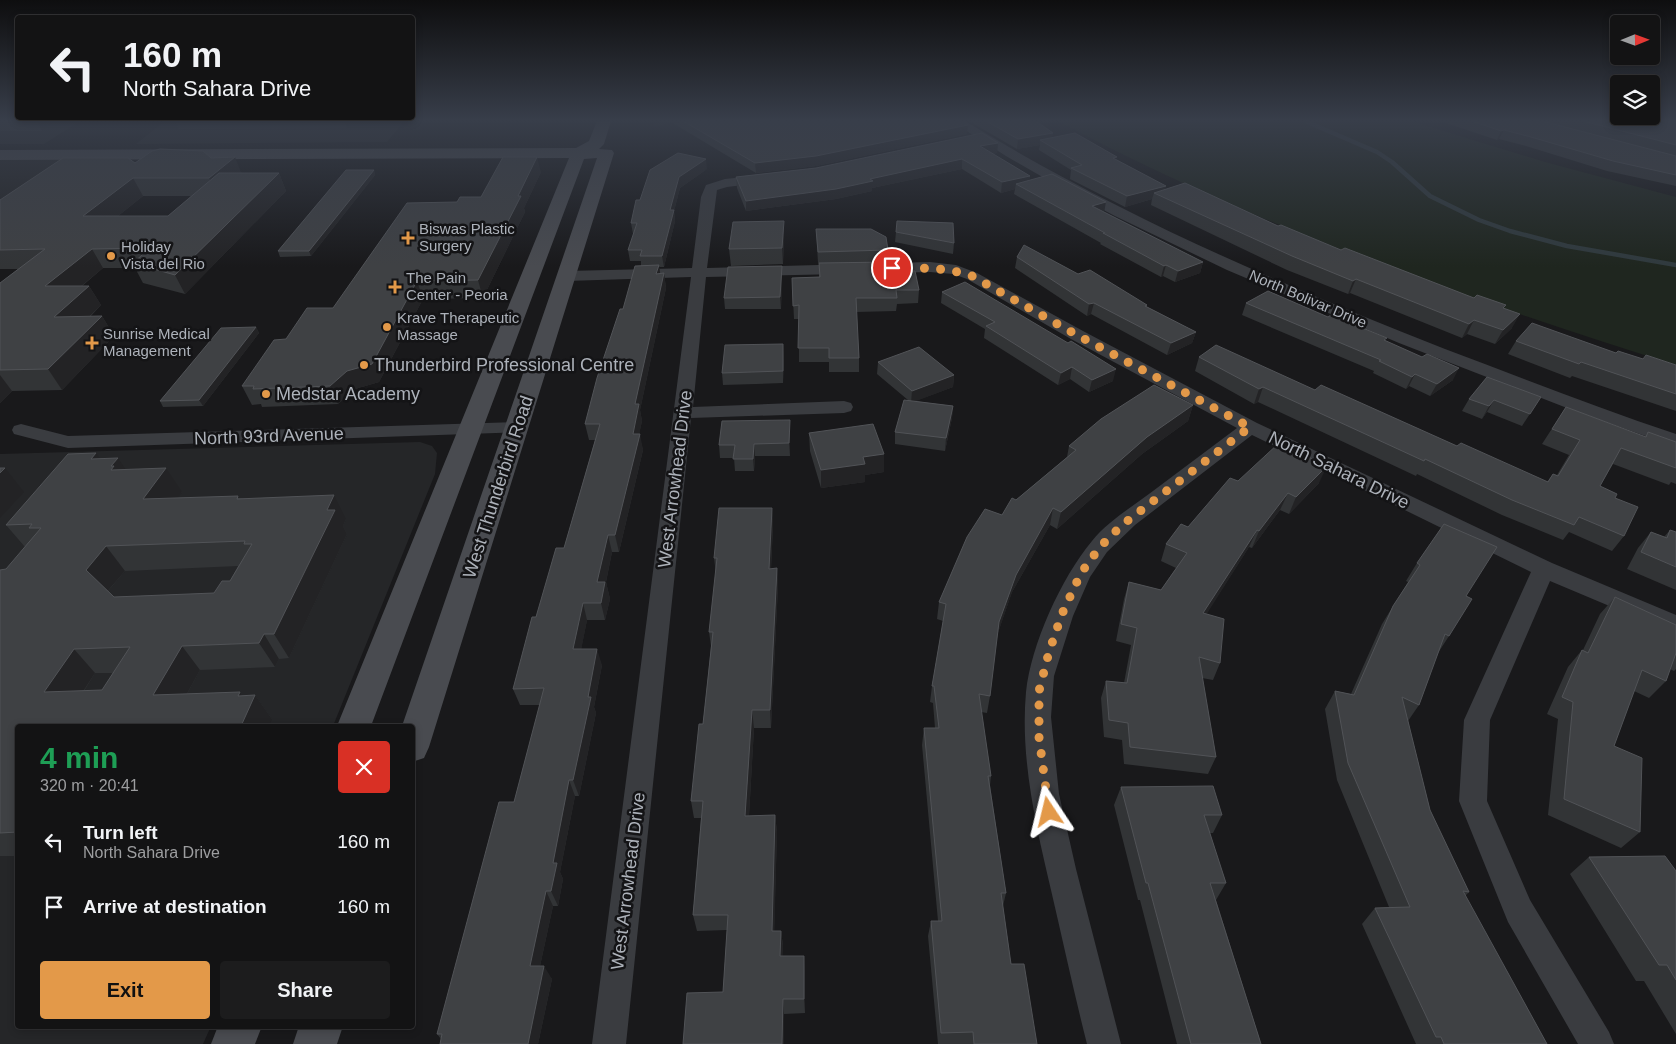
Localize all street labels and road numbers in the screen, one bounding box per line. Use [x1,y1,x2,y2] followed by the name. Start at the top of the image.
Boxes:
[1247,266,1369,331] street label: North Bolivar Drive
[654,389,696,569] street label: West Arrowhead Drive
[459,393,537,581] street label: West Thunderbird Road
[194,423,344,449] street label: North 93rd Avenue
[1265,427,1413,513] street label: North Sahara Drive
[607,791,649,971] street label: West Arrowhead Drive

